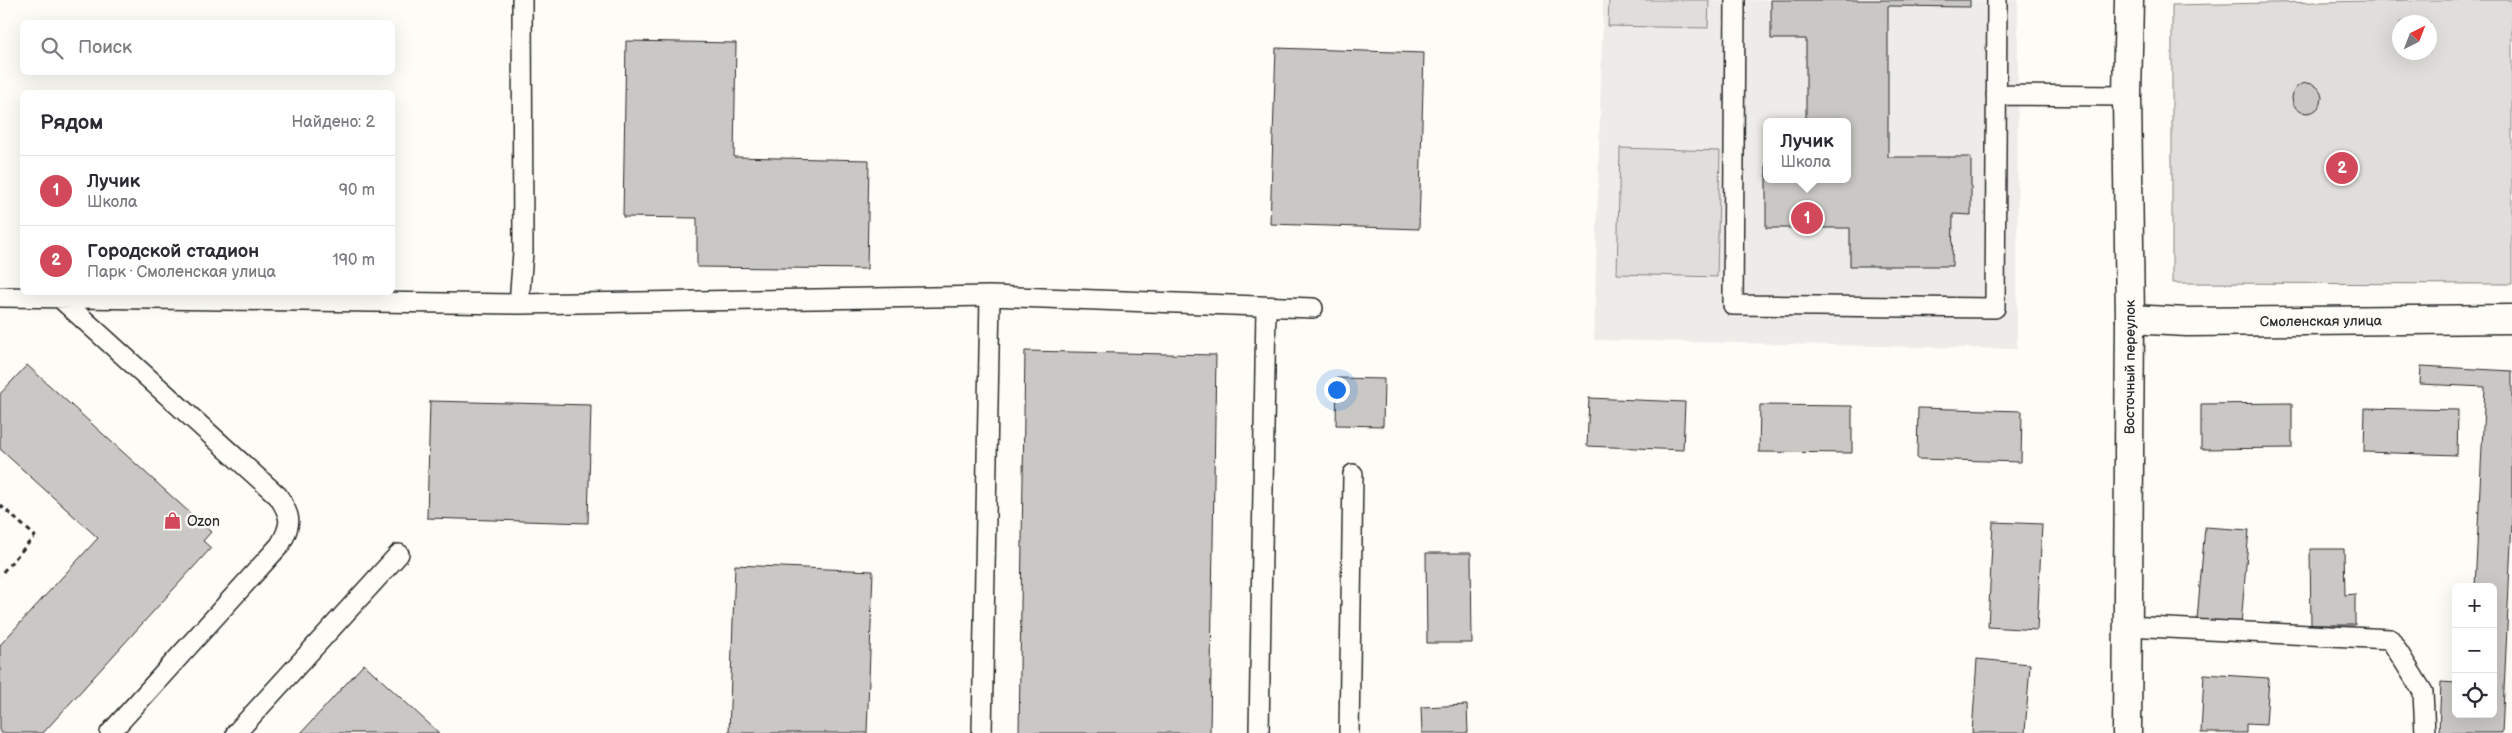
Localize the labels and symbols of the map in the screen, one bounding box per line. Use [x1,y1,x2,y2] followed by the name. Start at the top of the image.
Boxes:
[2392,15,2437,60] north arrow
[2326,149,2358,187] pin: 2
[1791,199,1823,237] pin: 1
[2121,299,2139,434] street label: Восточный переулок
[2260,312,2383,330] street label: Смоленская улица
[1324,377,1350,403] your location
[163,511,183,531] shop icon: Ozon
[187,513,220,530] place label: Ozon

